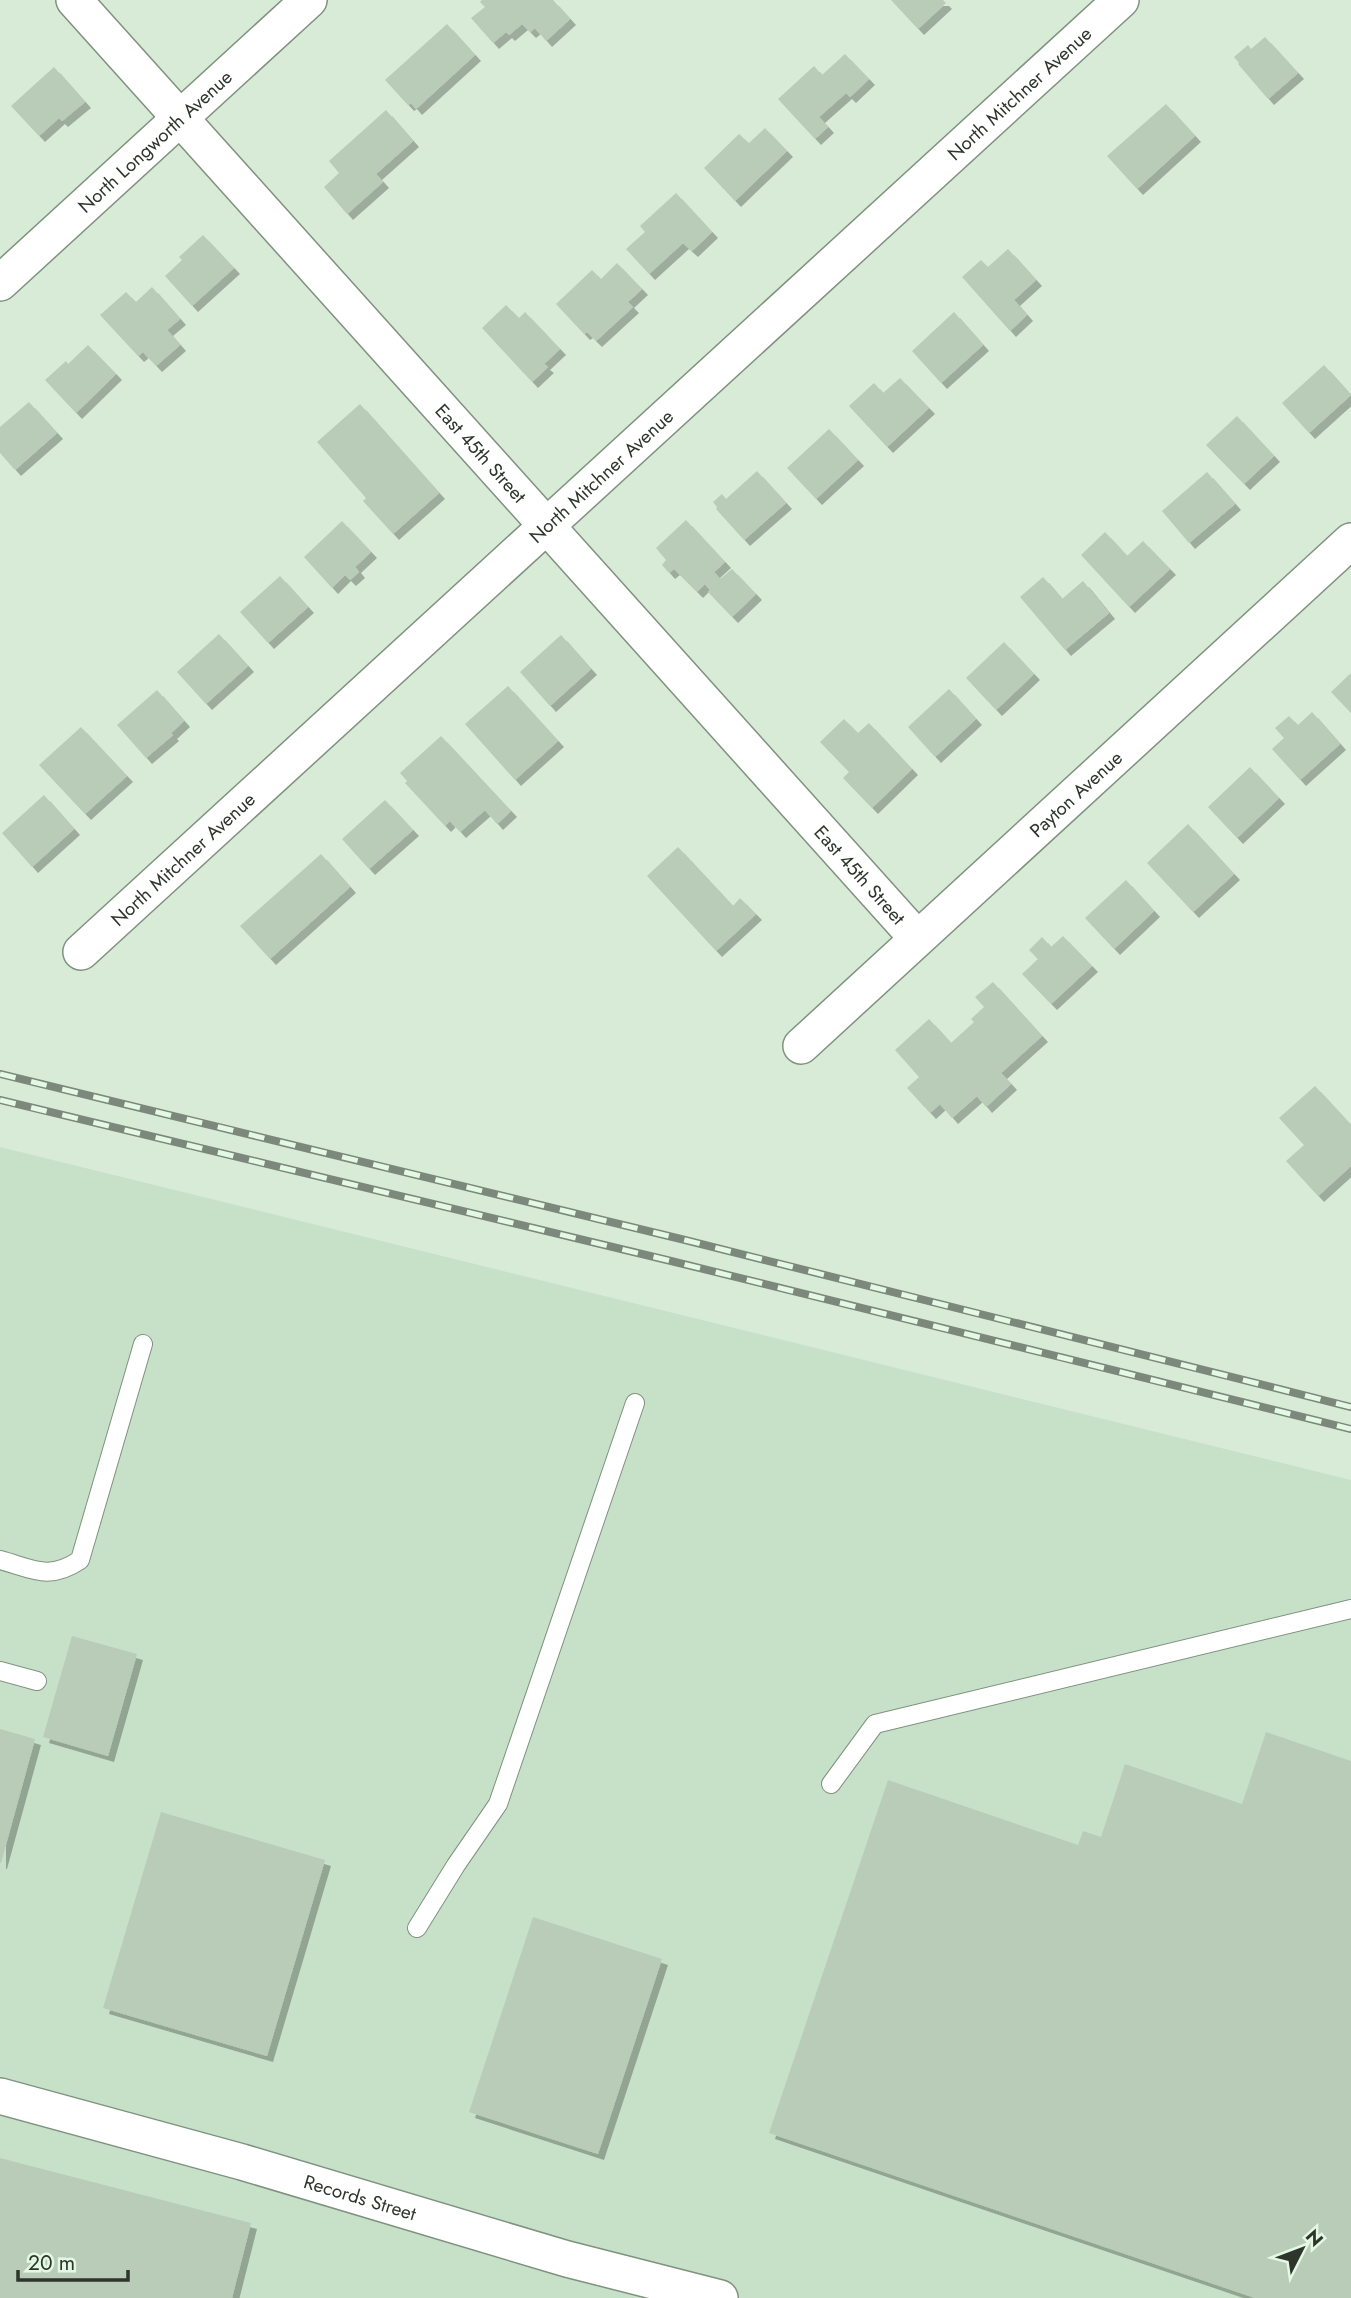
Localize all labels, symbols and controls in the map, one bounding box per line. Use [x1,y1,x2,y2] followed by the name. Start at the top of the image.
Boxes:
[941,20,1098,167] street label: North Mitchner Avenue
[72,64,238,219] street label: North Longworth Avenue
[429,398,533,509] street label: East 45th Street
[523,403,680,549] street label: North Mitchner Avenue
[1024,744,1129,844] street label: Payton Avenue
[105,786,261,932] street label: North Mitchner Avenue
[808,820,912,931] street label: East 45th Street
[300,2168,420,2227] street label: Records Street
[1267,2214,1337,2284] north arrow
[1299,2223,1329,2253] text: N
[18,2238,128,2282] scale bar
[28,2248,75,2278] text: 20 m

